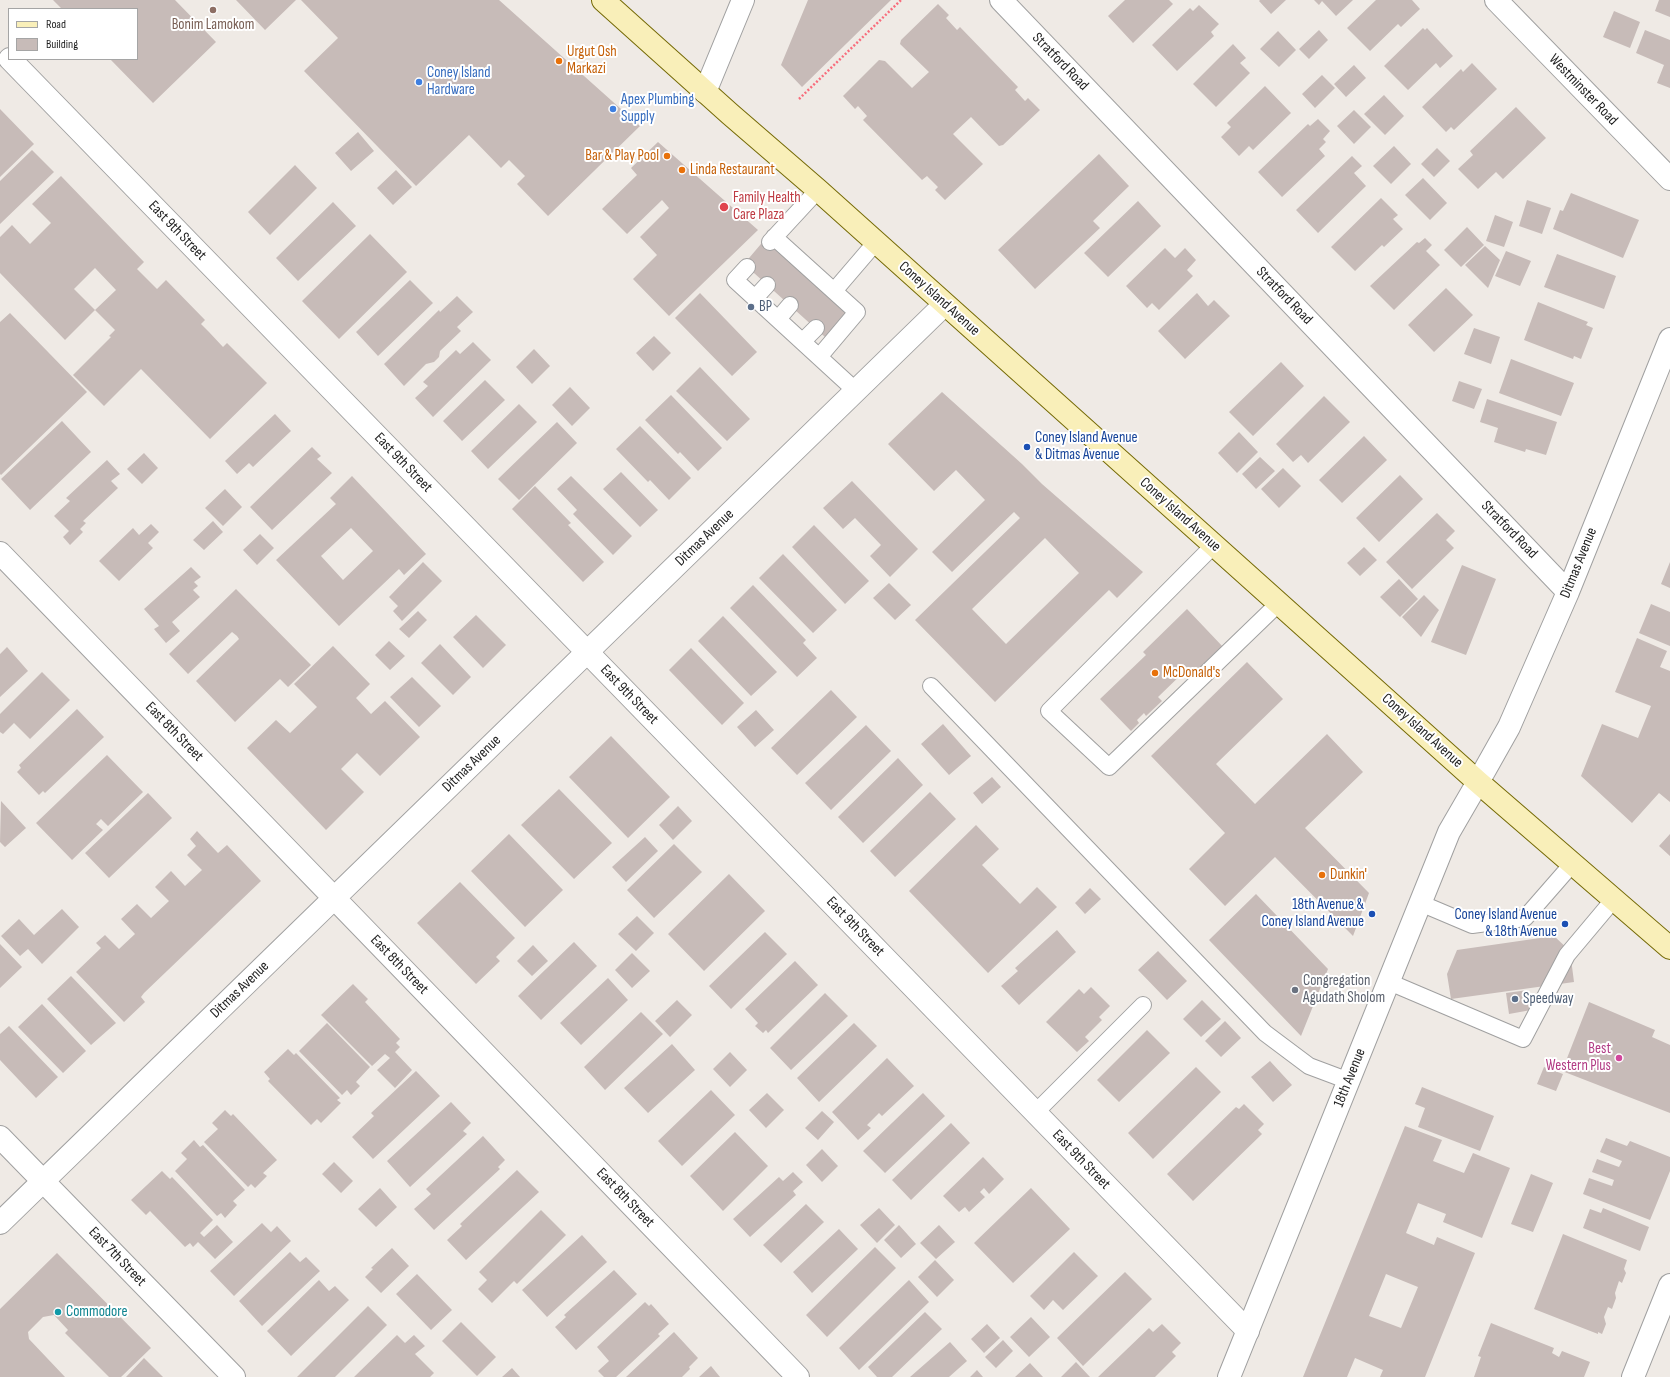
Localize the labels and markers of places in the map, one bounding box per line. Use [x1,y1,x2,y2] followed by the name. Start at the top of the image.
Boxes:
[208,5,218,15] marker: Bonim Lamokom
[172,16,254,34] place label: Bonim Lamokom
[567,43,617,78] place label: Urgut Osh Markazi
[554,56,564,66] marker: Urgut Osh Markazi
[427,64,491,99] place label: Coney Island Hardware
[414,77,424,87] marker: Coney Island Hardware
[621,91,694,126] place label: Apex Plumbing Supply
[608,104,618,114] marker: Apex Plumbing Supply
[585,147,659,165] place label: Bar & Play Pool
[662,151,672,161] marker: Bar & Play Pool
[690,161,775,179] place label: Linda Restaurant
[677,165,687,175] marker: Linda Restaurant
[733,189,801,224] place label: Family Health Care Plaza
[718,201,730,213] marker: Family Health Care Plaza
[759,298,772,316] place label: BP
[746,302,756,312] marker: BP
[1035,429,1138,464] place label: Coney Island Avenue & Ditmas Avenue
[1022,442,1032,452] marker: Coney Island Avenue & Ditmas Avenue
[1163,664,1220,682] place label: McDonald's
[1150,668,1160,678] marker: McDonald's
[1330,866,1367,884] place label: Dunkin'
[1317,870,1327,880] marker: Dunkin'
[1261,896,1364,931] place label: 18th Avenue & Coney Island Avenue
[1454,906,1557,941] place label: Coney Island Avenue & 18th Avenue
[1367,909,1377,919] marker: 18th Avenue & Coney Island Avenue
[1560,919,1570,929] marker: Coney Island Avenue & 18th Avenue
[1303,972,1385,1007] place label: Congregation Agudath Sholom
[1290,985,1300,995] marker: Congregation Agudath Sholom
[1523,990,1574,1008] place label: Speedway
[1510,994,1520,1004] marker: Speedway
[1546,1040,1611,1075] place label: Best Western Plus
[1614,1053,1624,1063] marker: Best Western Plus
[66,1303,127,1321] place label: Commodore
[53,1307,63,1317] marker: Commodore

